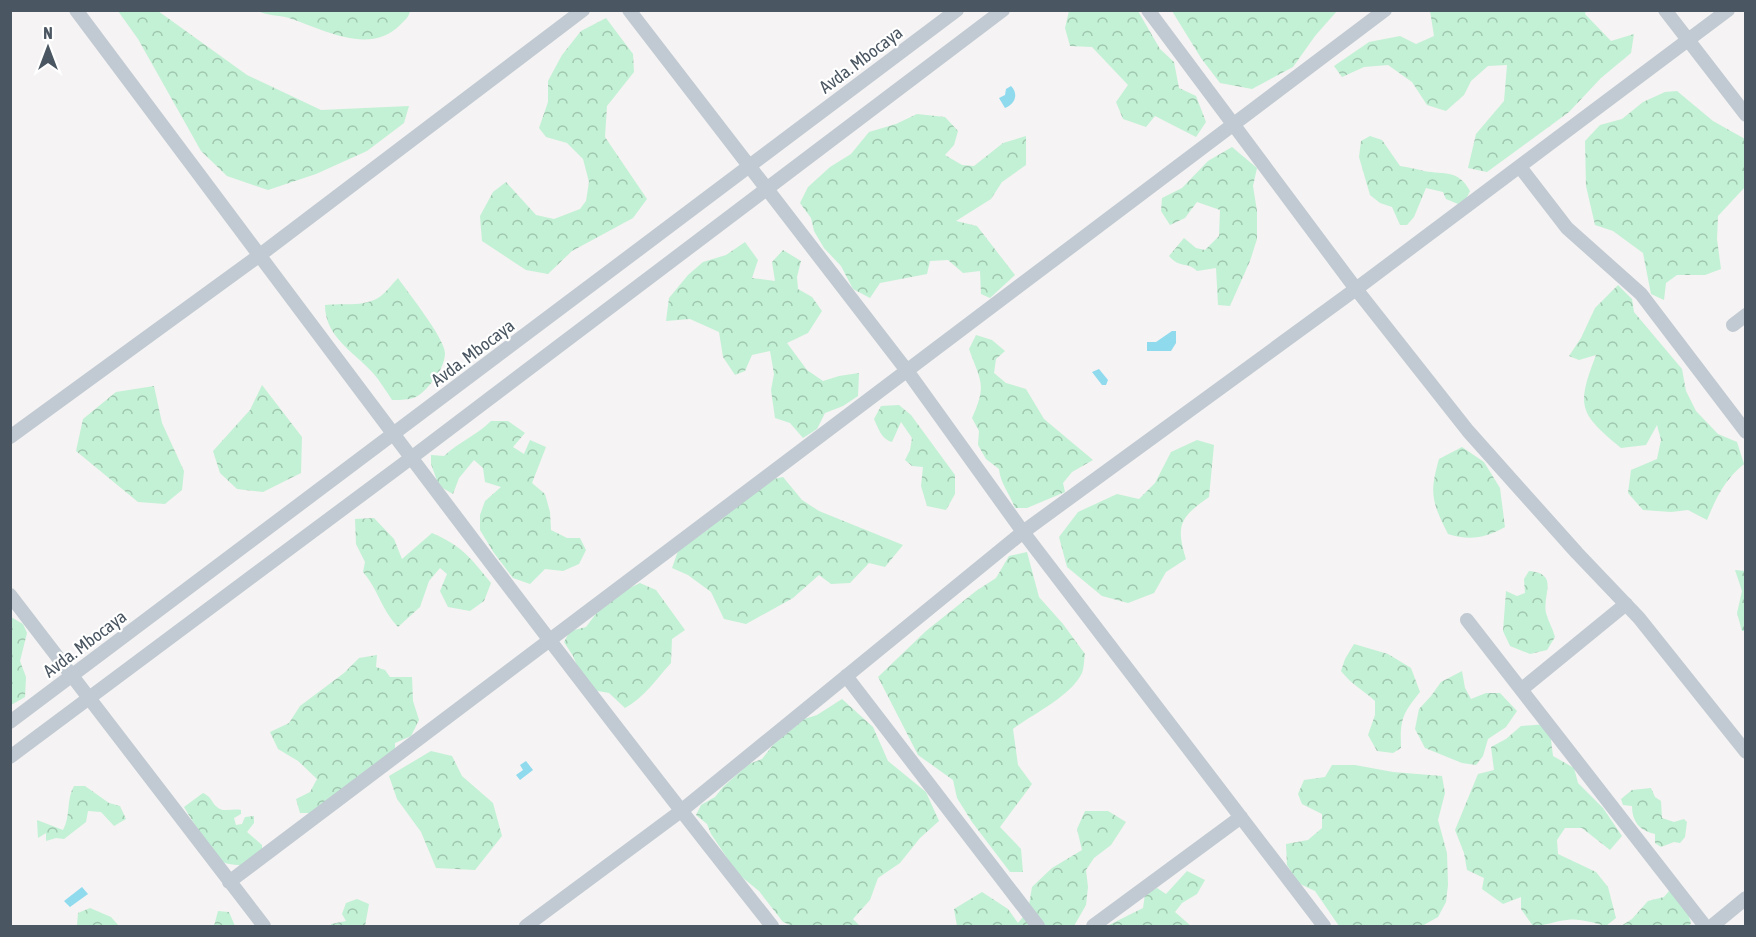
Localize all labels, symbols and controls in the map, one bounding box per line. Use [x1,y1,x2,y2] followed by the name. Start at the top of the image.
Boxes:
[18,18,78,78] north arrow
[815,22,906,98] street label: Avda. Mbocaya
[43,24,53,42] text: N
[427,315,518,391] street label: Avda. Mbocaya
[39,606,130,682] street label: Avda. Mbocaya

